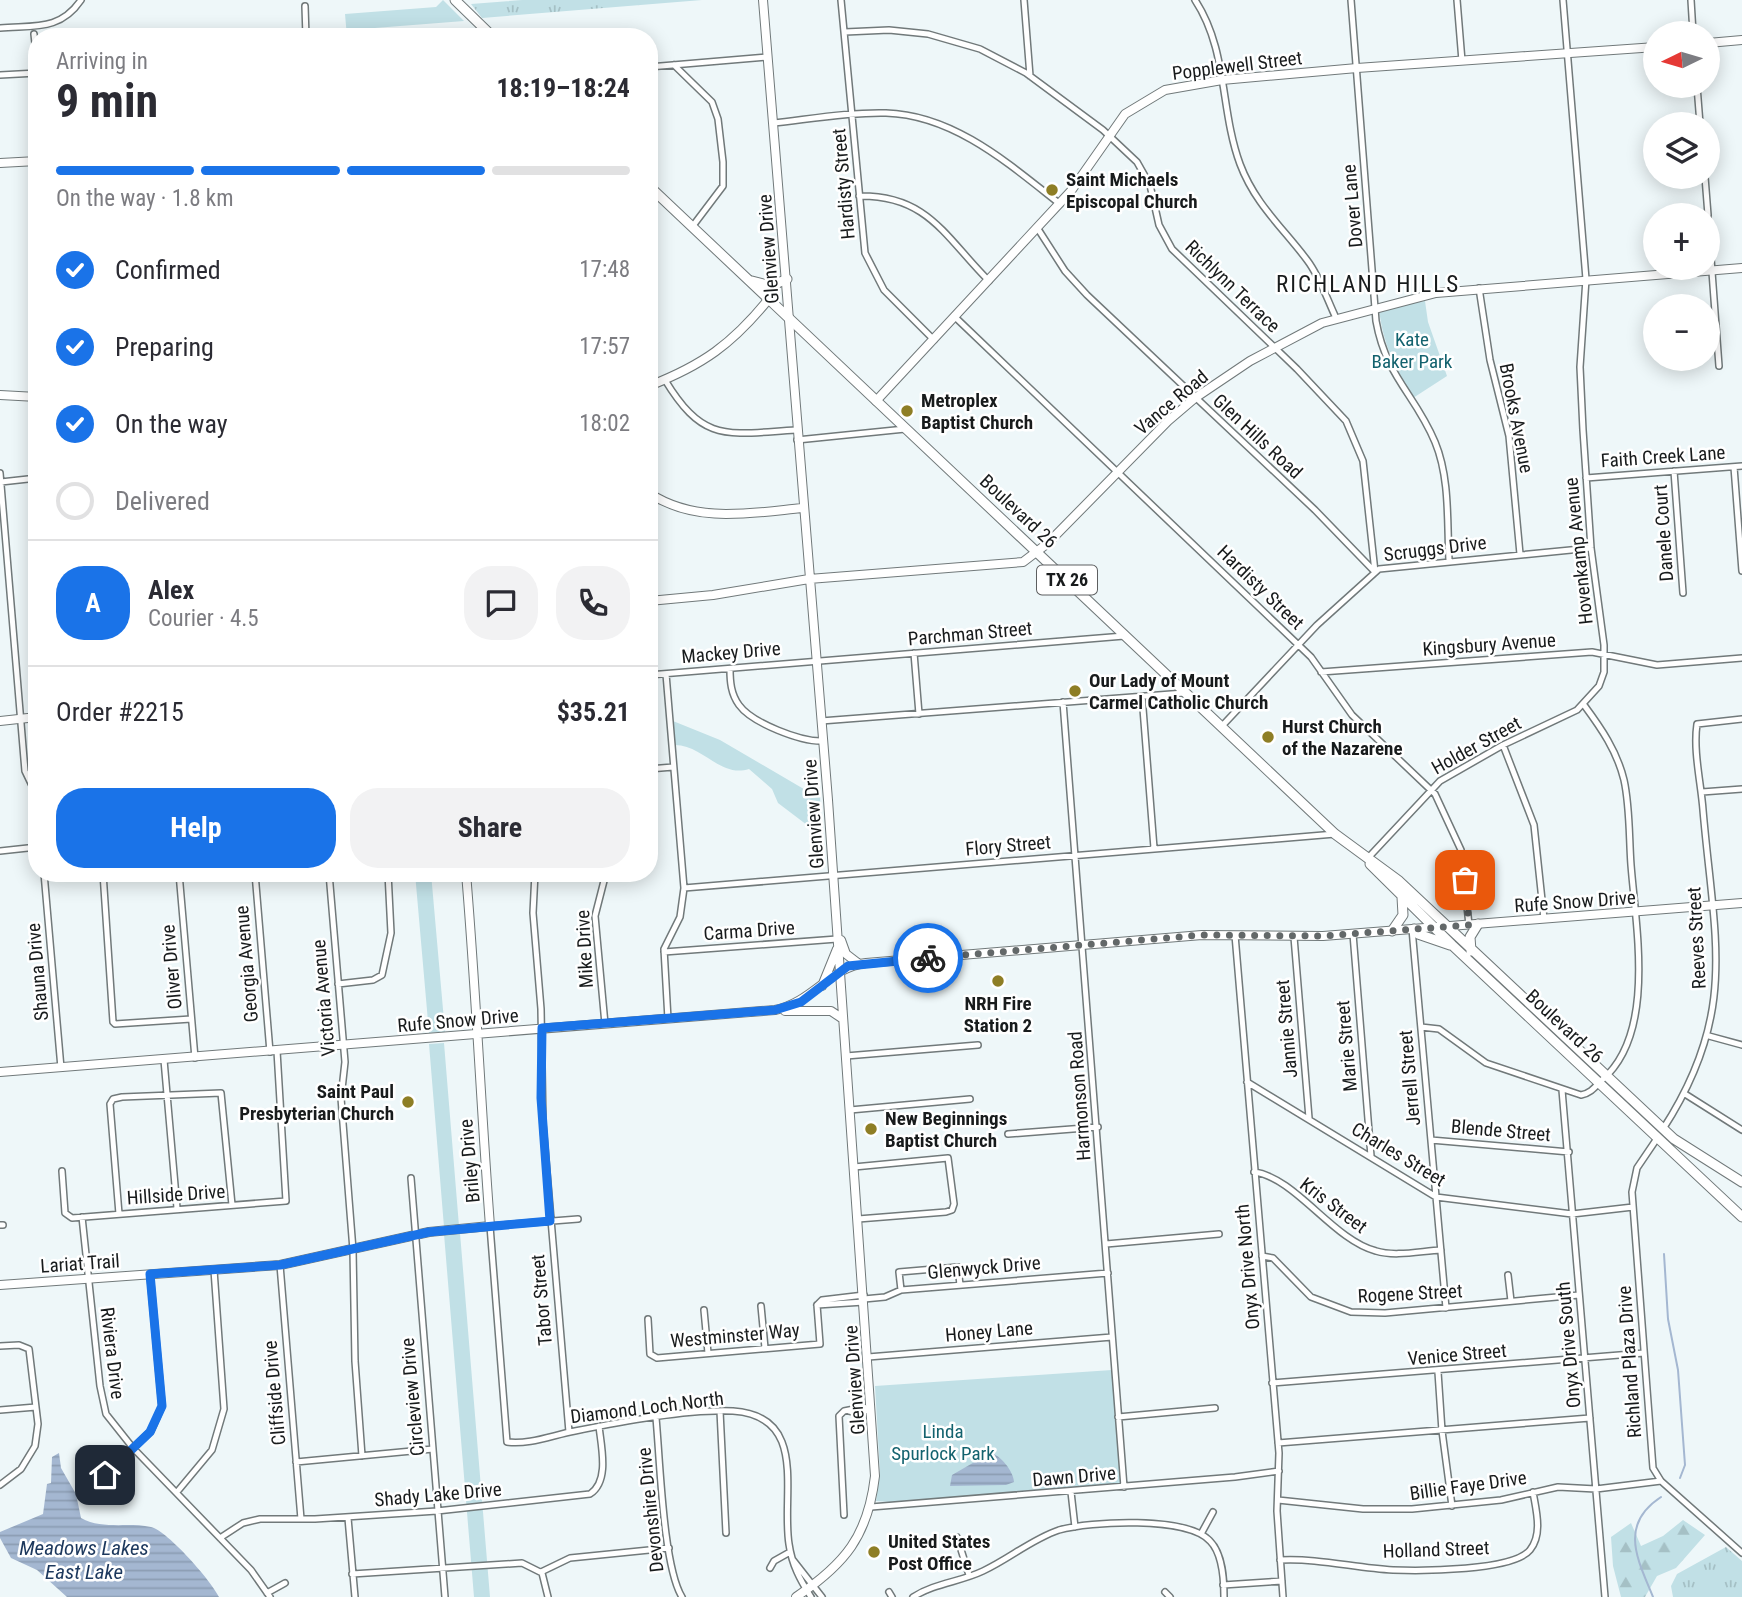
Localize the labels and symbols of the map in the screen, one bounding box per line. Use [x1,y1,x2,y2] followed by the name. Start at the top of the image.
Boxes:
[1643,21,1720,98] north arrow
[1171,46,1303,85] street label: Popplewell Street
[827,127,860,240] street label: Hardisty Street
[1337,163,1368,249] street label: Dover Lane
[1066,168,1198,213] place label: Saint Michaels Episcopal Church
[1044,182,1060,198] marker: Saint Michaels Episcopal Church
[753,193,784,304] street label: Glenview Drive
[1180,235,1285,337] street label: Richlynn Terrace
[1276,271,1460,298] district label: RICHLAND HILLS
[1372,328,1453,373] park label: Kate Baker Park
[1495,361,1538,475] street label: Brooks Avenue
[1130,365,1213,440] street label: Vance Road
[921,389,1033,434] place label: Metroplex Baptist Church
[1208,389,1307,484] street label: Glen Hills Road
[899,403,915,419] marker: Metroplex Baptist Church
[1600,441,1726,472] street label: Faith Creek Lane
[975,470,1062,553] street label: Boulevard 26
[1559,476,1598,626] street label: Hovenkamp Avenue
[1649,484,1678,582] street label: Danele Court
[1382,531,1488,566] street label: Scruggs Drive
[1213,540,1309,634] street label: Hardisty Street
[1037,566,1097,594] road number: TX 26
[907,617,1033,650] street label: Parchman Street
[1422,628,1556,661] street label: Kingsbury Avenue
[680,637,782,668] street label: Mackey Drive
[1089,669,1268,714] place label: Our Lady of Mount Carmel Catholic Church
[1067,683,1083,699] marker: Our Lady of Mount Carmel Catholic Church
[1428,711,1525,779] street label: Holder Street
[1282,715,1403,760] place label: Hurst Church of the Nazarene
[1260,729,1276,745] marker: Hurst Church of the Nazarene
[798,758,829,869] street label: Glenview Drive
[964,830,1052,861] street label: Flory Street
[1435,850,1495,910] pin
[1514,886,1637,917] street label: Rufe Snow Drive
[1682,886,1711,990] street label: Reeves Street
[230,905,263,1023] street label: Georgia Avenue
[571,909,598,989] street label: Mike Drive
[703,916,795,945] street label: Carma Drive
[22,922,53,1022] street label: Shauna Drive
[156,923,187,1010] street label: Oliver Drive
[893,923,963,993] courier
[307,939,340,1057] street label: Victoria Avenue
[990,973,1006,989] marker: NRH Fire Station 2
[1271,979,1302,1079] street label: Jannie Street
[1521,985,1608,1068] street label: Boulevard 26
[964,992,1032,1037] place label: NRH Fire Station 2
[1331,999,1362,1092] street label: Marie Street
[396,1004,520,1037] street label: Rufe Snow Drive
[1394,1029,1425,1127] street label: Jerrell Street
[1064,1031,1095,1161] street label: Harmonson Road
[239,1080,394,1125] place label: Saint Paul Presbyterian Church
[400,1094,416,1110] marker: Saint Paul Presbyterian Church
[885,1107,1007,1152] place label: New Beginnings Baptist Church
[1450,1115,1552,1146] street label: Blende Street
[1348,1117,1450,1191] street label: Charles Street
[454,1118,485,1204] street label: Briley Drive
[863,1121,879,1137] marker: New Beginnings Baptist Church
[1296,1173,1372,1238] street label: Kris Street
[126,1180,226,1209] street label: Hillside Drive
[1231,1203,1264,1331] street label: Onyx Drive North
[40,1249,120,1278] street label: Lariat Trail
[927,1251,1042,1284] street label: Glenwyck Drive
[526,1253,557,1347] street label: Tabor Street
[1357,1279,1463,1308] street label: Rogene Street
[1552,1281,1585,1409] street label: Onyx Drive South
[1613,1285,1646,1439] street label: Richland Plaza Drive
[95,1306,130,1401] street label: Riviera Drive
[944,1316,1034,1347] street label: Honey Lane
[669,1318,801,1353] street label: Westminster Way
[839,1324,870,1435] street label: Glenview Drive
[396,1337,429,1457] street label: Circleview Drive
[258,1339,291,1446] street label: Cliffside Drive
[1407,1339,1507,1370] street label: Venice Street
[569,1387,725,1428] street label: Diamond Loch North
[891,1420,995,1465] park label: Linda Spurlock Park
[75,1445,135,1505] pin
[633,1446,668,1573] street label: Devonshire Drive
[1031,1461,1117,1492] street label: Dawn Drive
[1408,1466,1528,1505] street label: Billie Faye Drive
[374,1477,503,1512] street label: Shady Lake Drive
[888,1530,990,1575] place label: United States Post Office
[19,1536,149,1584] water label: Meadows Lakes East Lake
[1382,1536,1490,1563] street label: Holland Street
[866,1544,882,1560] marker: United States Post Office

